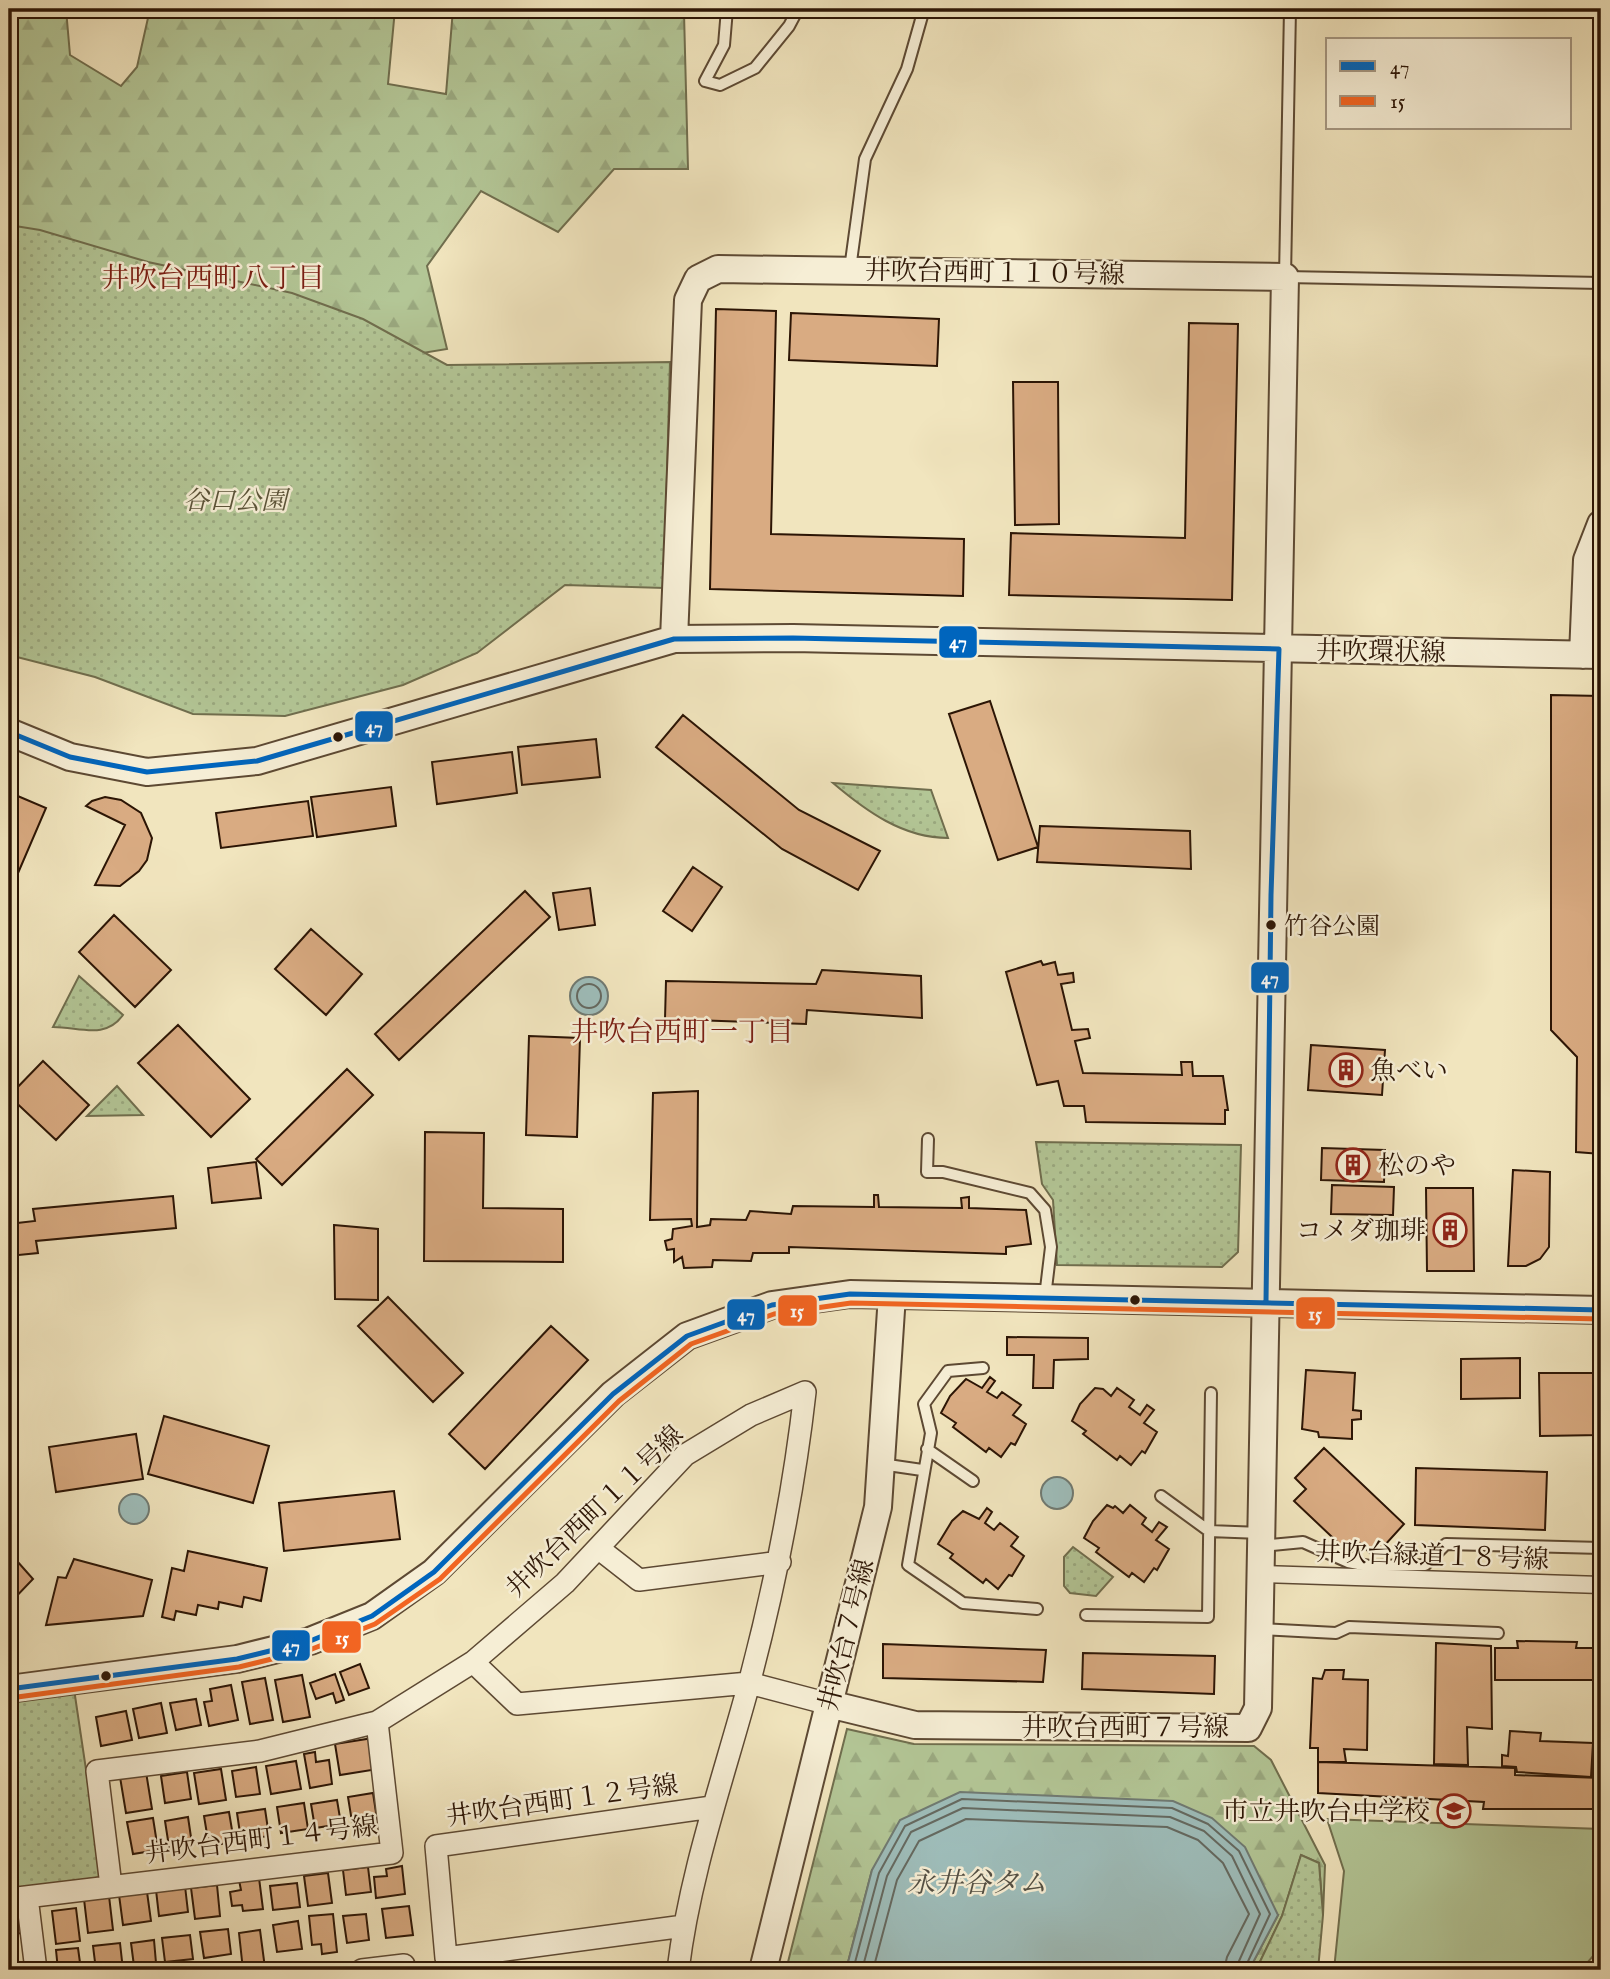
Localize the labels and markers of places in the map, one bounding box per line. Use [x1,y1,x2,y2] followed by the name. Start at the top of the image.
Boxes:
[331,730,345,744] unlabelled marker
[1284,912,1380,943] place label: 竹谷公園
[1264,918,1278,932] marker: 竹谷公園
[1327,1051,1365,1089] building icon: 魚べい
[1370,1055,1448,1088] place label: 魚べい
[1334,1146,1372,1184] building icon: 松のや
[1378,1150,1456,1183] place label: 松のや
[1431,1211,1469,1249] building icon: コメダ珈琲
[1296,1215,1426,1248] place label: コメダ珈琲
[1128,1293,1142,1307] unlabelled marker
[99,1669,113,1683] unlabelled marker
[1435,1792,1473,1830] school or university icon: 市立井吹台中学校
[1222,1796,1430,1829] place label: 市立井吹台中学校

